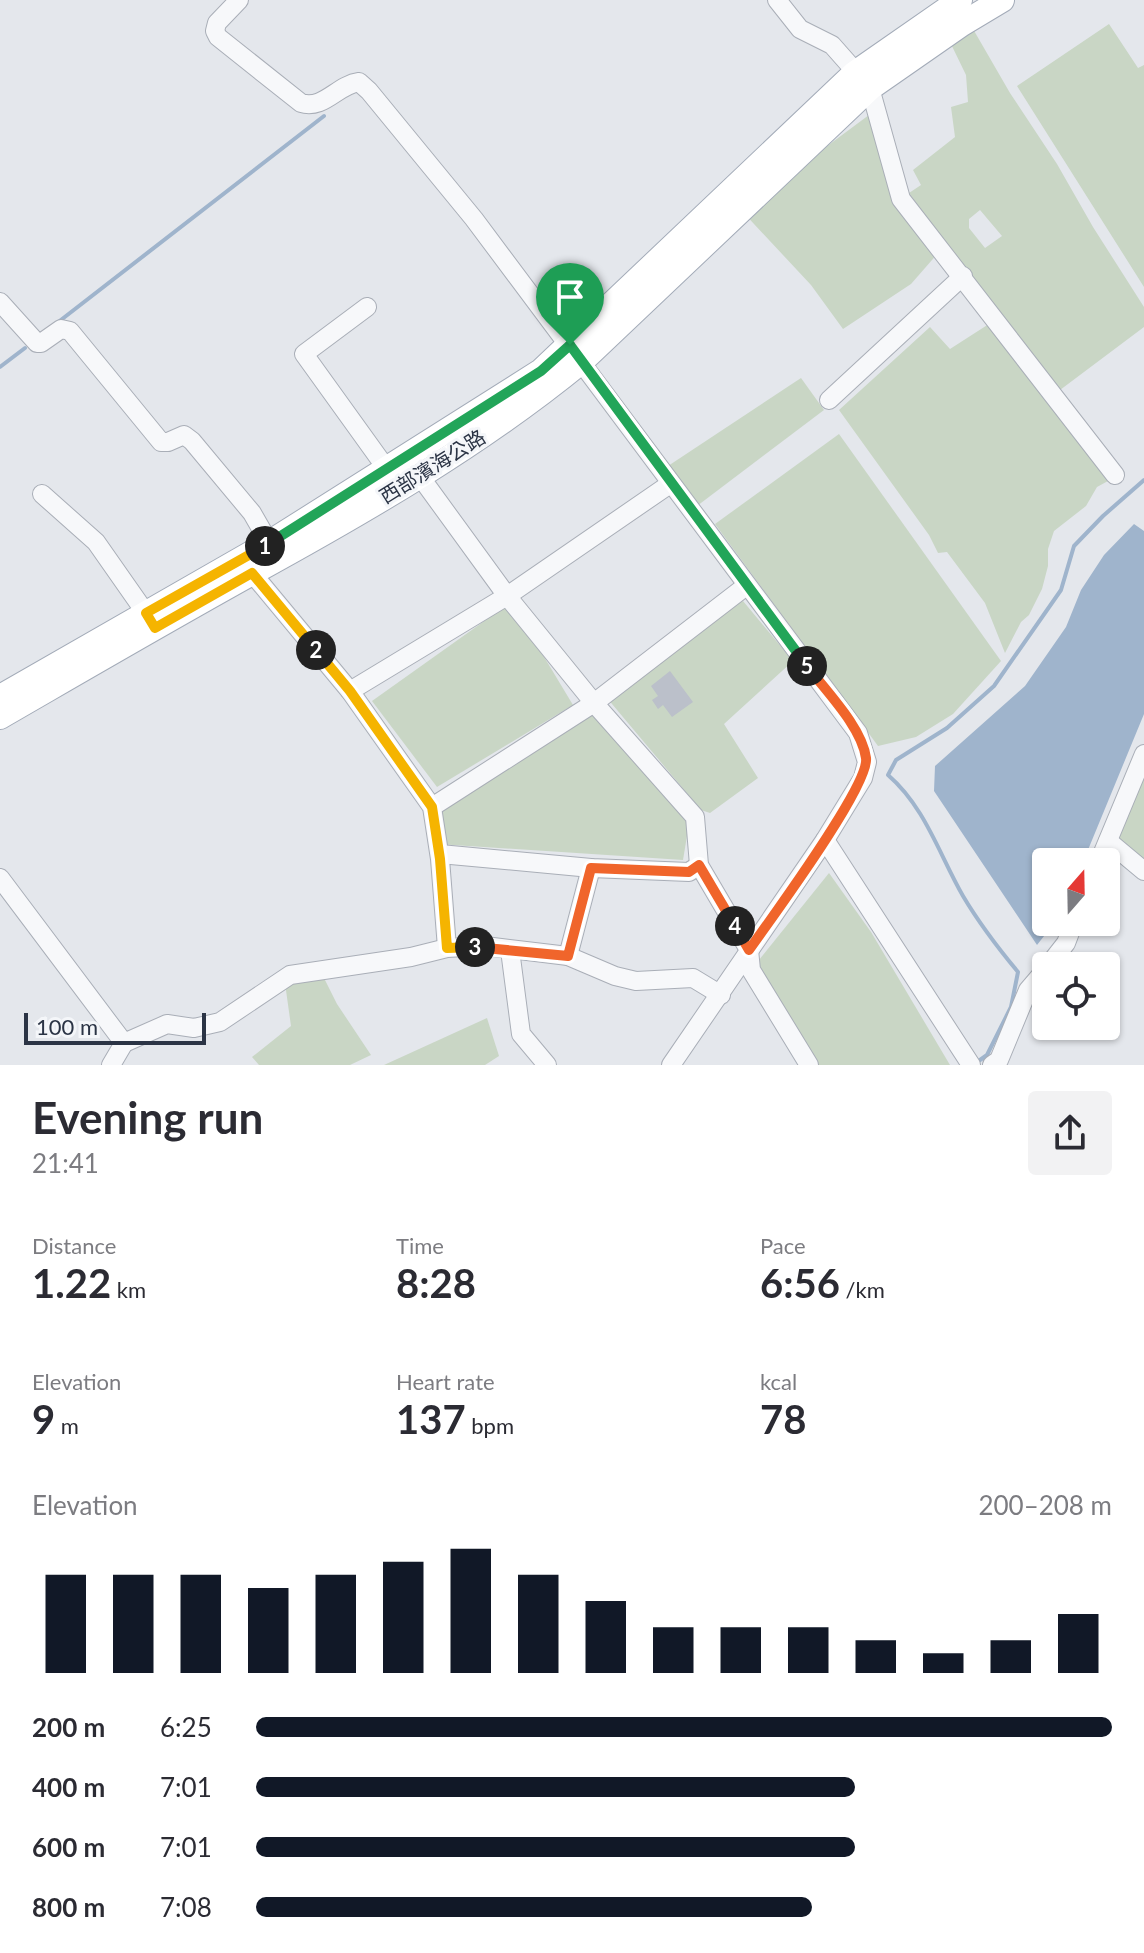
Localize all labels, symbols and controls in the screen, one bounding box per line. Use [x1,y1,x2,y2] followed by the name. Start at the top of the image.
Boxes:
[536,263,604,345] pin
[548,275,592,319] icon: arrive
[375,424,489,508] street label: 西部濱海公路
[245,526,285,566] pin: 1
[259,532,271,559] text: 1
[296,630,336,670] pin: 2
[310,636,322,663] text: 2
[787,646,827,686] pin: 5
[801,652,813,679] text: 5
[1032,848,1120,936] north arrow
[1032,848,1120,1040] map controls
[715,906,755,946] pin: 4
[729,912,741,939] text: 4
[455,927,495,967] pin: 3
[469,933,481,960] text: 3
[1032,952,1120,1040] button: locate
[24,1009,206,1045] scale bar
[36,1013,98,1040] text: 100 m
[32,1091,263,1143] text: Evening run
[1028,1091,1112,1175] button: share
[32,1147,99,1179] text: 21:41
[32,1232,116,1259] text: Distance
[396,1232,444,1259] text: Time
[760,1232,806,1259] text: Pace
[32,1259,111,1307] text: 1.22
[396,1259,476,1307] text: 8:28
[760,1259,840,1307] text: 6:56
[111,1276,146,1303] text: km
[840,1276,885,1303] text: /km
[32,1368,121,1395] text: Elevation
[396,1368,495,1395] text: Heart rate
[760,1368,797,1395] text: kcal
[32,1395,55,1443] text: 9
[396,1395,466,1443] text: 137
[760,1395,806,1443] text: 78
[55,1412,79,1439] text: m
[466,1412,514,1439] text: bpm
[32,1489,138,1521] text: Elevation
[978,1489,1112,1521] text: 200–208 m
[32,1711,105,1743] text: 200 m
[160,1711,212,1743] text: 6:25
[32,1771,105,1803] text: 400 m
[160,1771,212,1803] text: 7:01
[32,1831,105,1863] text: 600 m
[160,1831,212,1863] text: 7:01
[32,1891,105,1923] text: 800 m
[160,1891,212,1923] text: 7:08

